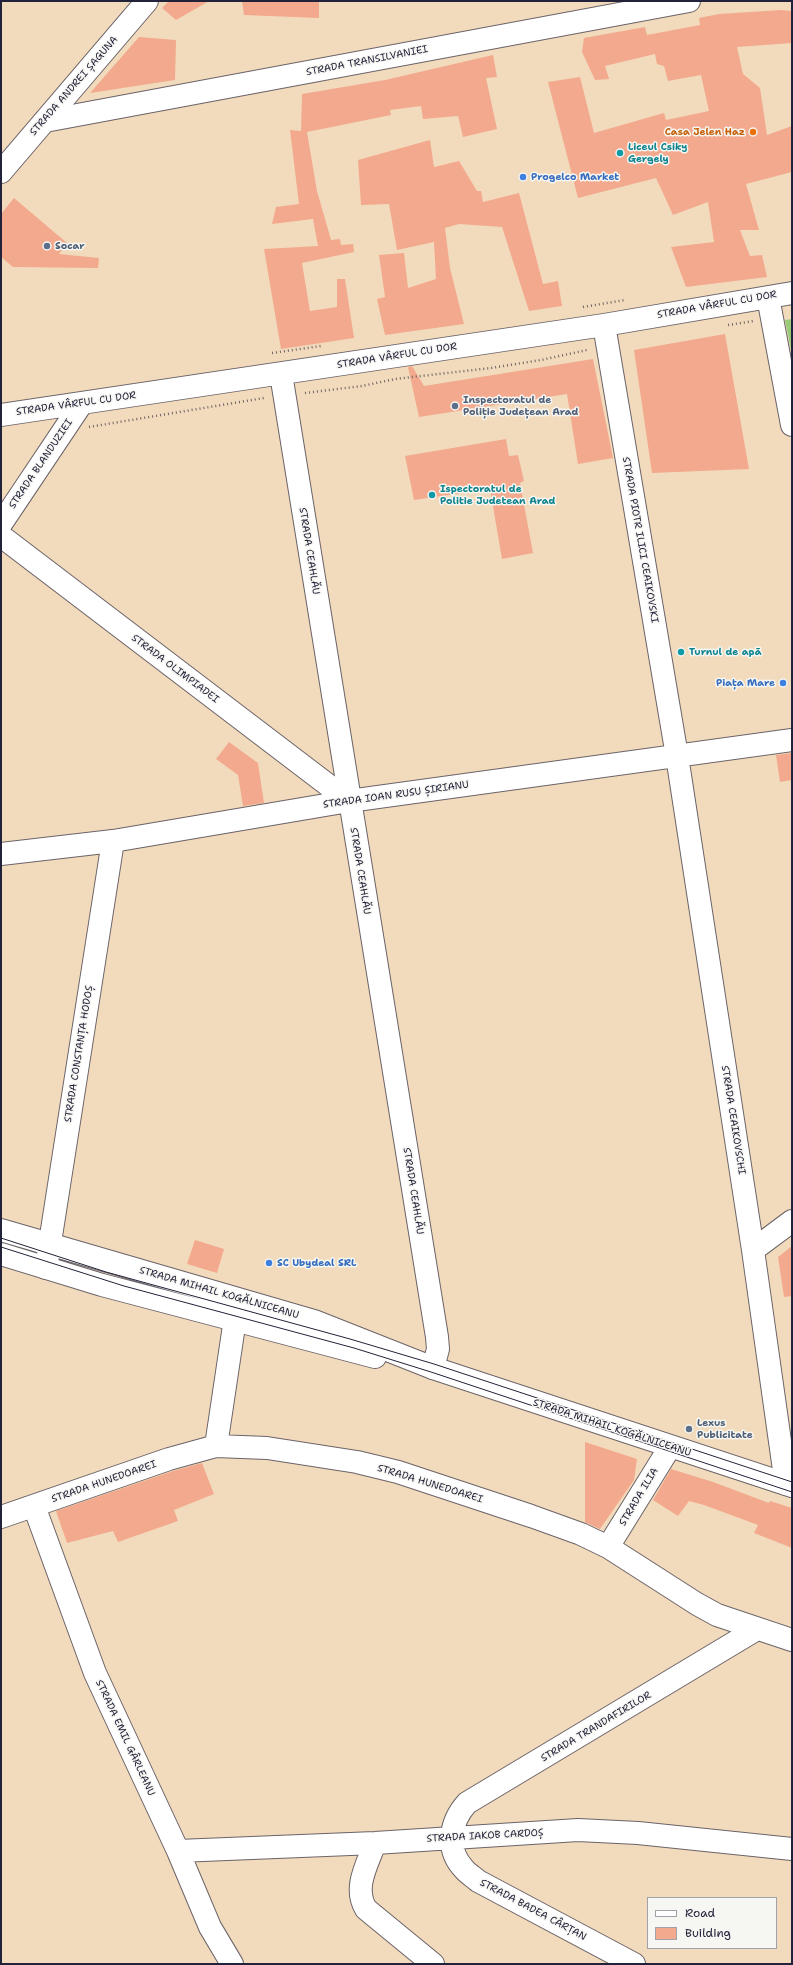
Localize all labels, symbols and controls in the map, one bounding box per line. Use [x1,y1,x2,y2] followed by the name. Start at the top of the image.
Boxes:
[28,34,120,138] street label: STRADA ANDREI ȘAGUNA
[305,43,429,79] street label: STRADA TRANSILVANIEI
[665,126,745,138] place label: Casa Jelen Haz
[748,127,758,137] marker: Casa Jelen Haz
[628,141,687,164] place label: Liceul Csiky Gergely
[615,148,625,158] marker: Liceul Csiky Gergely
[531,171,619,183] place label: Progelco Market
[518,172,528,182] marker: Progelco Market
[55,240,85,252] place label: Socar
[42,241,52,251] marker: Socar
[656,289,778,321] street label: STRADA VÂRFUL CU DOR
[336,341,458,371] street label: STRADA VÂRFUL CU DOR
[15,390,137,418] street label: STRADA VÂRFUL CU DOR
[463,394,578,418] place label: Inspectoratul de Poliție Județean Arad
[450,401,460,411] marker: Inspectoratul de Poliție Județean Arad
[7,417,75,511] street label: STRADA BLANDUZIEI
[619,456,661,624] street label: STRADA PIOTR ILICI CEAIKOVSKI
[440,483,555,506] place label: Ispectoratul de Politie Judetean Arad
[427,490,437,500] marker: Ispectoratul de Politie Judetean Arad
[296,507,322,595] street label: STRADA CEAHLĂU
[129,632,221,706] street label: STRADA OLIMPIADEI
[689,646,761,658] place label: Turnul de apă
[676,647,686,657] marker: Turnul de apă
[716,677,775,689] place label: Piața Mare
[778,678,788,688] marker: Piața Mare
[322,779,470,811] street label: STRADA IOAN RUSU ȘIRIANU
[347,827,373,915] street label: STRADA CEAHLĂU
[62,985,96,1123] street label: STRADA CONSTANȚA HODOȘ
[718,1065,748,1175] street label: STRADA CEAIKOVSCHI
[400,1147,426,1235] street label: STRADA CEAHLĂU
[277,1257,356,1269] place label: SC Ubydeal SRL
[264,1258,274,1268] marker: SC Ubydeal SRL
[138,1264,300,1322] street label: STRADA MIHAIL KOGĂLNICEANU
[531,1397,693,1459] street label: STRADA MIHAIL KOGĂLNICEANU
[697,1417,753,1440] place label: Lexus Publicitate
[684,1424,694,1434] marker: Lexus Publicitate
[50,1458,158,1506] street label: STRADA HUNEDOAREI
[376,1462,484,1506] street label: STRADA HUNEDOAREI
[617,1466,661,1528] street label: STRADA ILIA
[93,1678,157,1798] street label: STRADA EMIL GÂRLEANU
[539,1689,653,1765] street label: STRADA TRANDAFIRILOR
[426,1827,544,1845] street label: STRADA IAKOB CARDOȘ
[478,1877,588,1943] street label: STRADA BADEA CÂRȚAN
[647,1897,777,1949] legend
[685,1905,715,1921] text: Road
[685,1925,731,1941] text: Building

